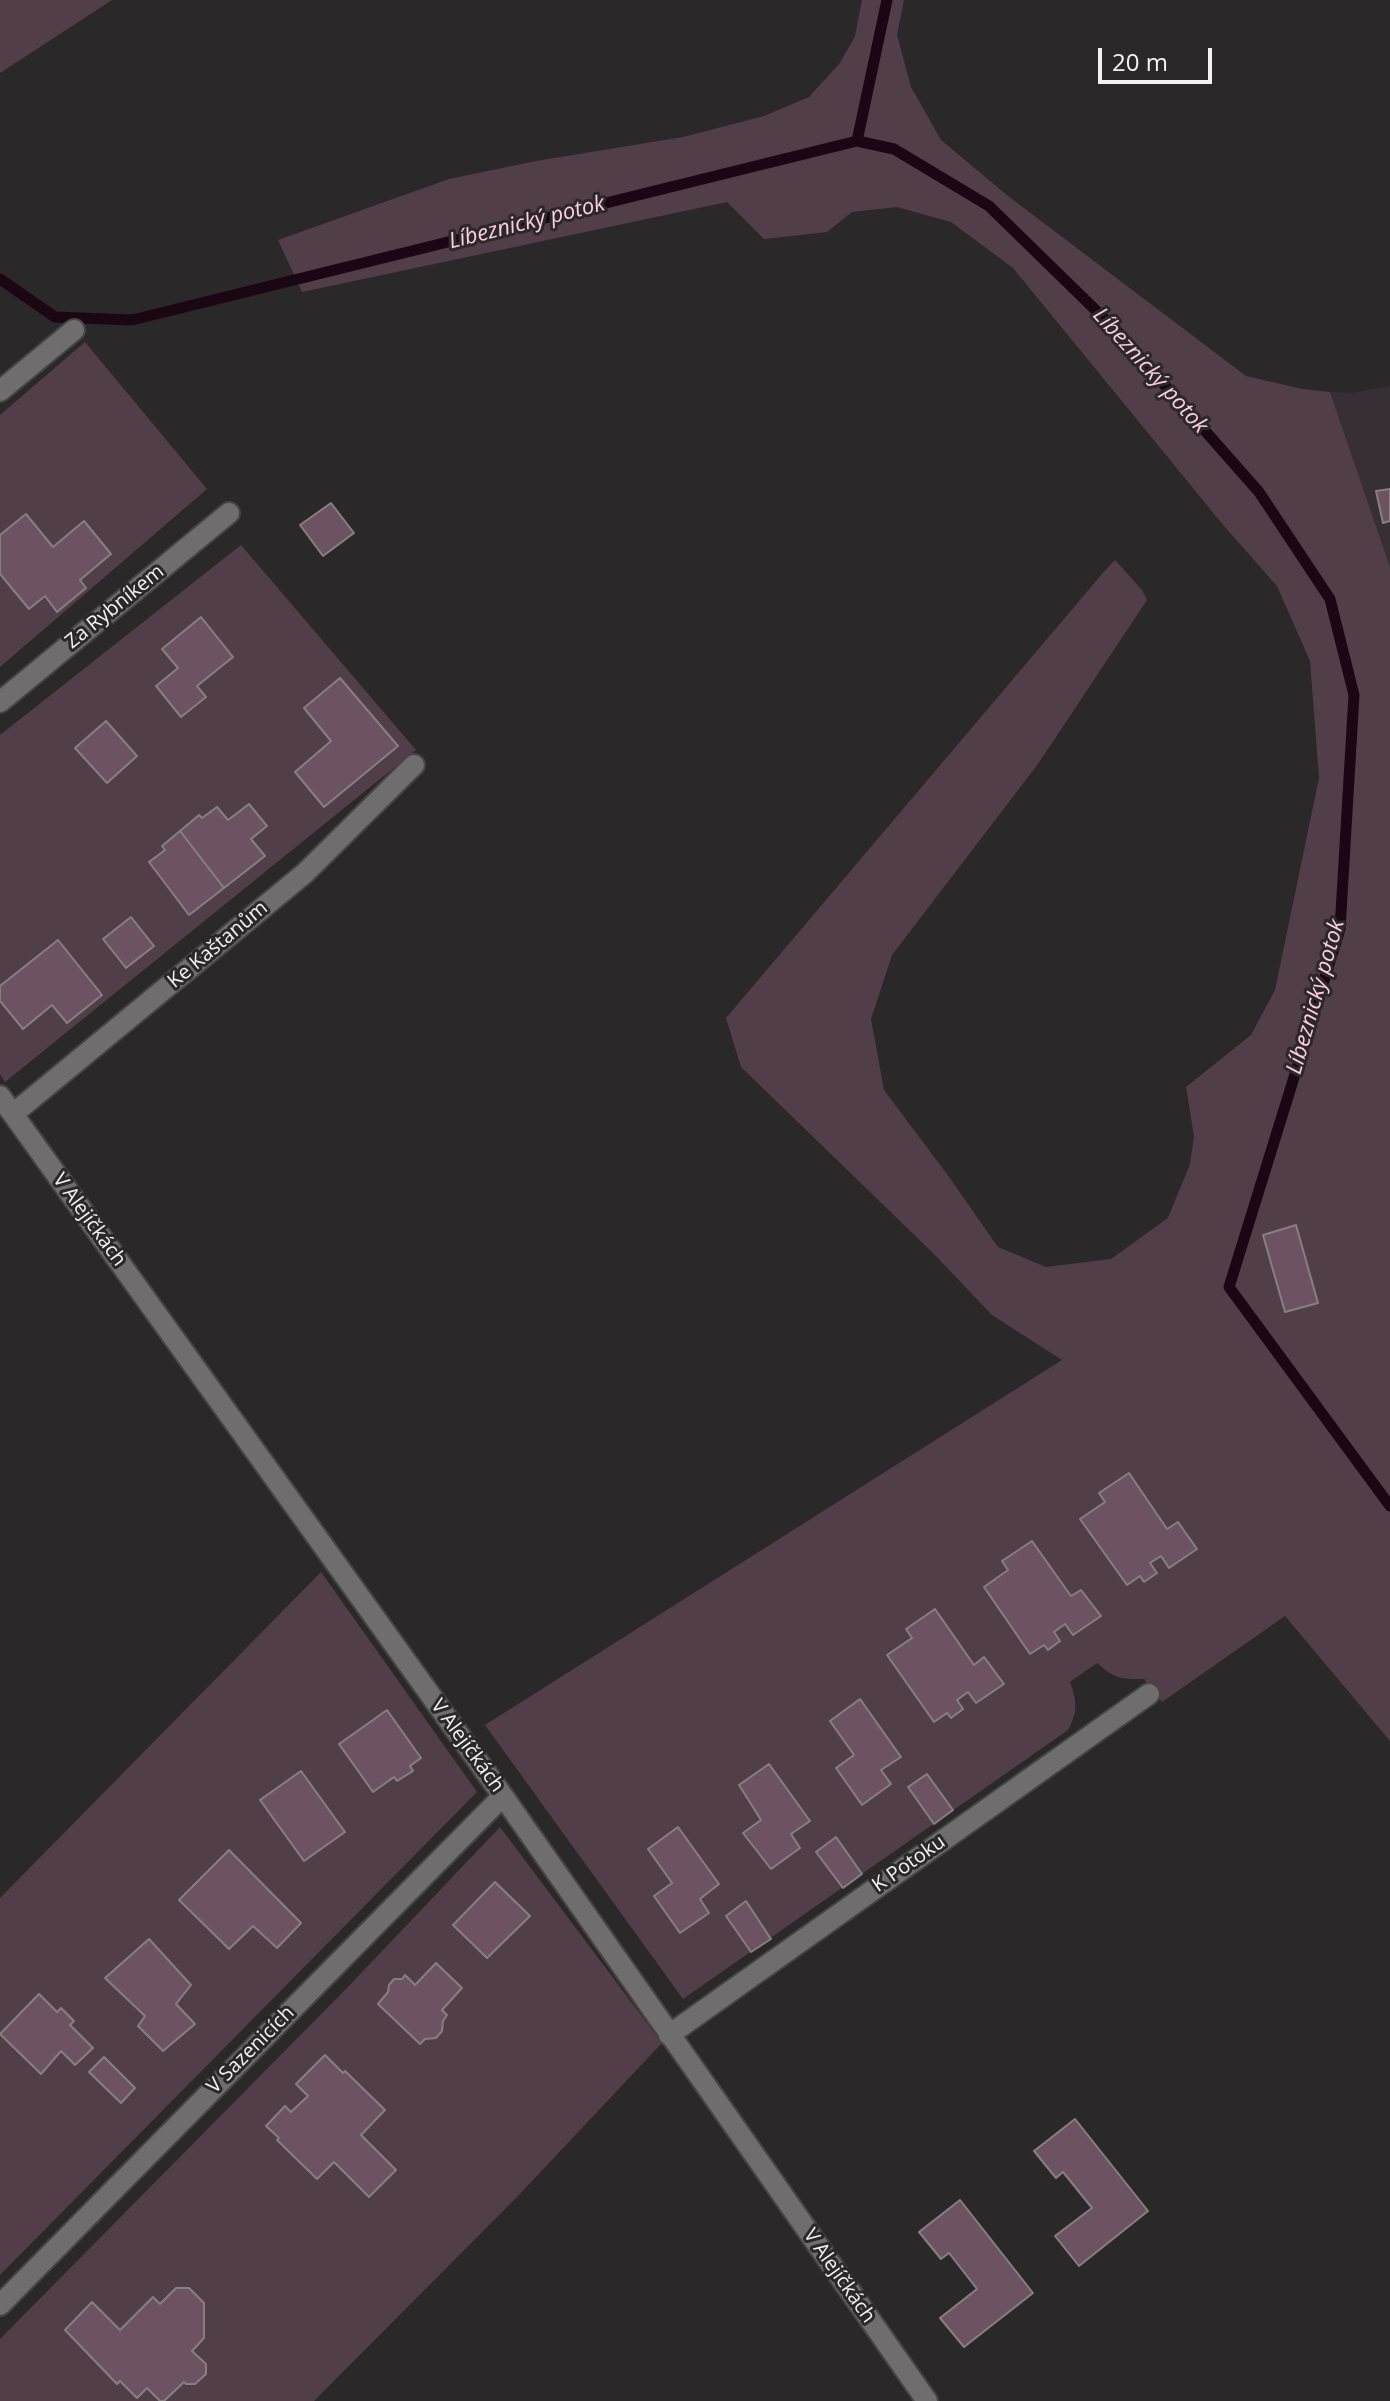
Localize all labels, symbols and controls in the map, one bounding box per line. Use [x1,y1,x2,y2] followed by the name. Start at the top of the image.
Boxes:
[1102,32,1216,82] scale bar
[1112,45,1168,78] text: 20 m
[446,191,608,255] water label: Líbeznický potok
[1087,303,1213,439] water label: Líbeznický potok
[61,560,169,654] street label: Za Rybníkem
[163,896,273,994] street label: Ke Kaštanům
[1281,917,1351,1077] water label: Líbeznický potok
[47,1169,131,1271] street label: V Alejíčkách
[425,1695,509,1797] street label: V Alejíčkách
[868,1830,950,1898] street label: K Potoku
[202,2001,300,2099] street label: V Sazenicích
[798,2224,880,2328] street label: V Alejíčkách

